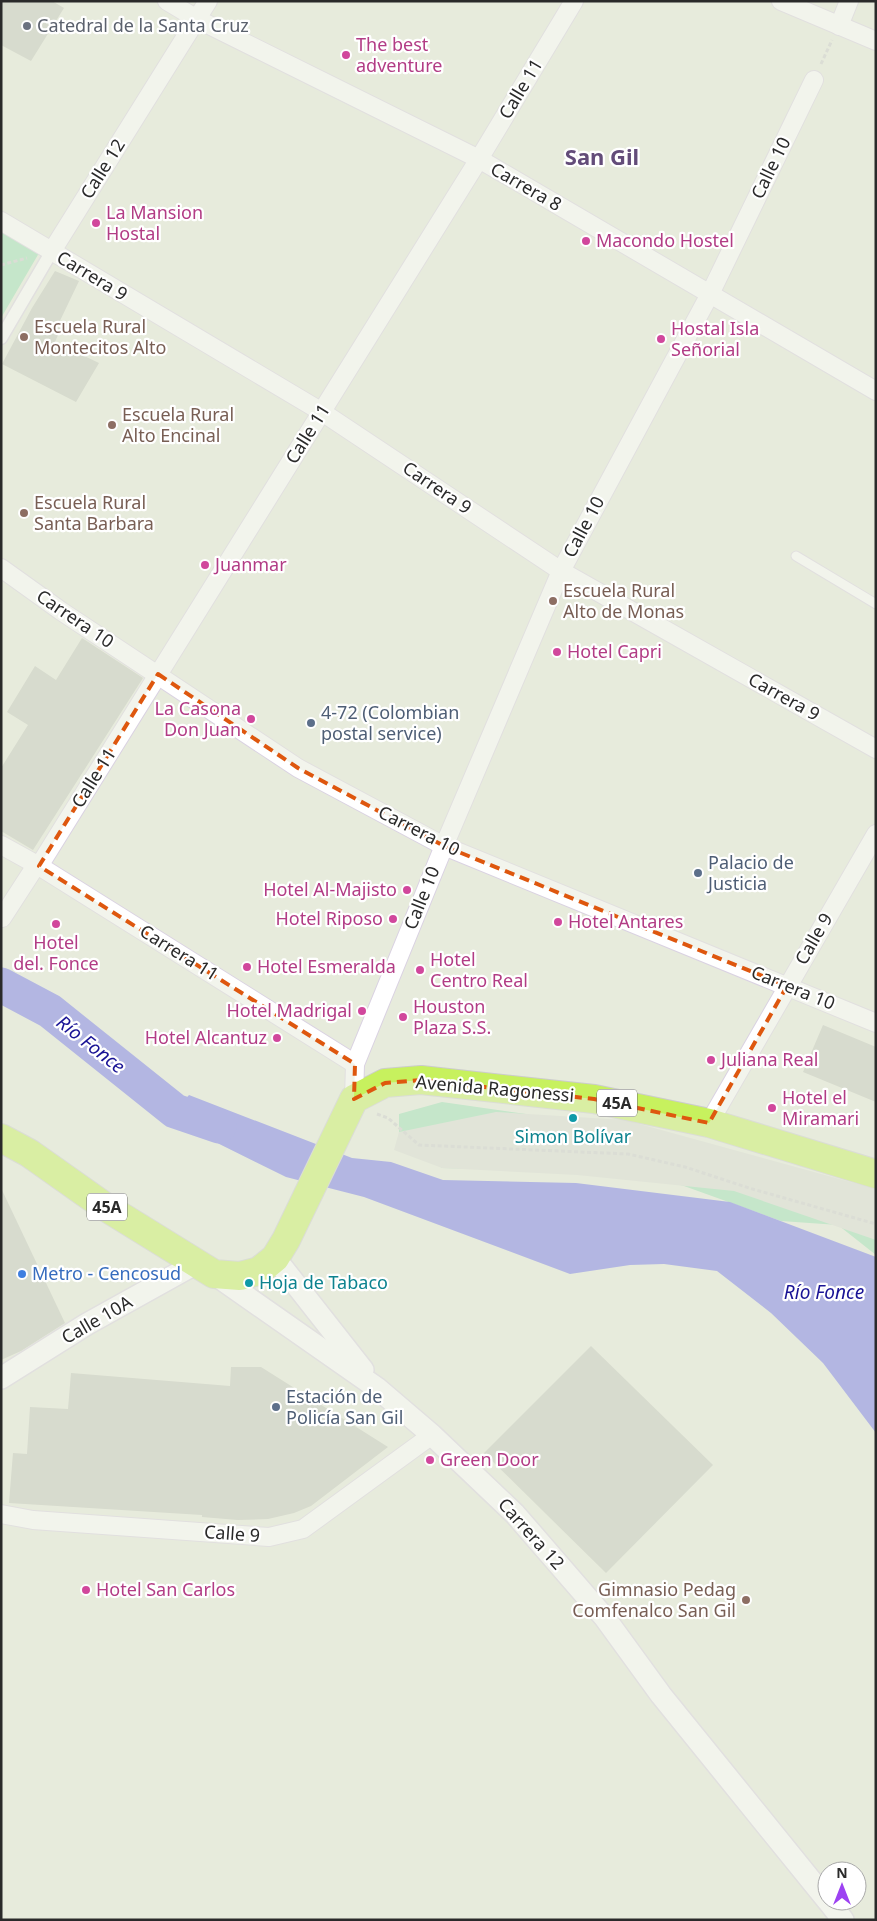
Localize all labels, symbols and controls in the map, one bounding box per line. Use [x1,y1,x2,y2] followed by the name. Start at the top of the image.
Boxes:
[37,13,249,37] place label: Catedral de la Santa Cruz
[21,20,33,32] marker: Catedral de la Santa Cruz
[356,32,442,77] place label: The best adventure
[340,49,352,61] marker: The best adventure
[493,54,547,123] street label: Calle 11
[745,133,795,203] street label: Calle 10
[74,134,130,203] street label: Calle 12
[565,141,639,171] district label: San Gil
[487,156,566,216] street label: Carrera 8
[106,200,203,245] place label: La Mansion Hostal
[90,217,102,229] marker: La Mansion Hostal
[596,228,734,252] place label: Macondo Hostel
[580,235,592,247] marker: Macondo Hostel
[53,245,132,306] street label: Carrera 9
[34,314,167,359] place label: Escuela Rural Montecitos Alto
[671,316,759,361] place label: Hostal Isla Señorial
[18,331,30,343] marker: Escuela Rural Montecitos Alto
[655,333,667,345] marker: Hostal Isla Señorial
[279,399,335,468] street label: Calle 11
[122,402,234,447] place label: Escuela Rural Alto Encinal
[106,419,118,431] marker: Escuela Rural Alto Encinal
[398,455,477,519] street label: Carrera 9
[34,490,154,535] place label: Escuela Rural Santa Barbara
[557,492,609,561] street label: Calle 10
[18,507,30,519] marker: Escuela Rural Santa Barbara
[213,552,287,576] place label: Juanmar
[199,559,211,571] marker: Juanmar
[563,578,684,623] place label: Escuela Rural Alto de Monas
[32,583,119,653] street label: Carrera 10
[547,595,559,607] marker: Escuela Rural Alto de Monas
[567,639,662,663] place label: Hotel Capri
[551,646,563,658] marker: Hotel Capri
[744,667,825,726] street label: Carrera 9
[155,696,241,741] place label: La Casona Don Juan
[321,700,459,745] place label: 4-72 (Colombian postal service)
[245,713,257,725] marker: La Casona Don Juan
[305,717,317,729] marker: 4-72 (Colombian postal service)
[65,743,121,812] street label: Calle 11
[375,799,464,861] street label: Carrera 10
[706,850,794,895] place label: Palacio de Justicia
[398,862,445,933] street label: Calle 10
[692,867,704,879] marker: Palacio de Justicia
[263,877,397,901] place label: Hotel Al-Majisto
[401,884,413,896] marker: Hotel Al-Majisto
[275,906,383,930] place label: Hotel Riposo
[789,908,837,969] street label: Calle 9
[568,909,683,933] place label: Hotel Antares
[387,913,399,925] marker: Hotel Riposo
[552,916,564,928] marker: Hotel Antares
[50,918,62,930] marker: Hotel del. Fonce
[136,919,223,986] street label: Carrera 11
[13,930,99,975] place label: Hotel del. Fonce
[430,947,528,992] place label: Hotel Centro Real
[257,954,396,978] place label: Hotel Esmeralda
[748,959,839,1015] street label: Carrera 10
[241,961,253,973] marker: Hotel Esmeralda
[414,964,426,976] marker: Hotel Centro Real
[413,994,491,1039] place label: Houston Plaza S.S.
[226,998,352,1022] place label: Hotel Madrigal
[356,1005,368,1017] marker: Hotel Madrigal
[51,1009,131,1079] water label: Río Fonce
[397,1011,409,1023] marker: Houston Plaza S.S.
[145,1025,267,1049] place label: Hotel Alcantuz
[271,1032,283,1044] marker: Hotel Alcantuz
[719,1047,818,1071] place label: Juliana Real
[705,1054,717,1066] marker: Juliana Real
[415,1069,575,1107] street label: Avenida Ragonessi
[782,1085,859,1130] place label: Hotel el Miramari
[597,1090,637,1116] road number: 45A
[766,1102,778,1114] marker: Hotel el Miramari
[567,1112,579,1124] marker: Simon Bolívar
[515,1124,632,1148] place label: Simon Bolívar
[87,1194,127,1220] road number: 45A
[32,1261,181,1285] place label: Metro - Cencosud
[16,1268,28,1280] marker: Metro - Cencosud
[259,1270,388,1294] place label: Hoja de Tabaco
[243,1277,255,1289] marker: Hoja de Tabaco
[784,1279,864,1305] water label: Río Fonce
[57,1289,137,1349] street label: Calle 10A
[286,1384,403,1429] place label: Estación de Policía San Gil
[270,1401,282,1413] marker: Estación de Policía San Gil
[440,1447,539,1471] place label: Green Door
[424,1454,436,1466] marker: Green Door
[493,1492,570,1574] street label: Carrera 12
[203,1519,261,1547] street label: Calle 9
[96,1577,235,1601] place label: Hotel San Carlos
[572,1577,736,1622] place label: Gimnasio Pedag Comfenalco San Gil
[80,1584,92,1596] marker: Hotel San Carlos
[740,1594,752,1606] marker: Gimnasio Pedag Comfenalco San Gil
[817,1861,867,1911] north arrow
[836,1863,848,1882] text: N

